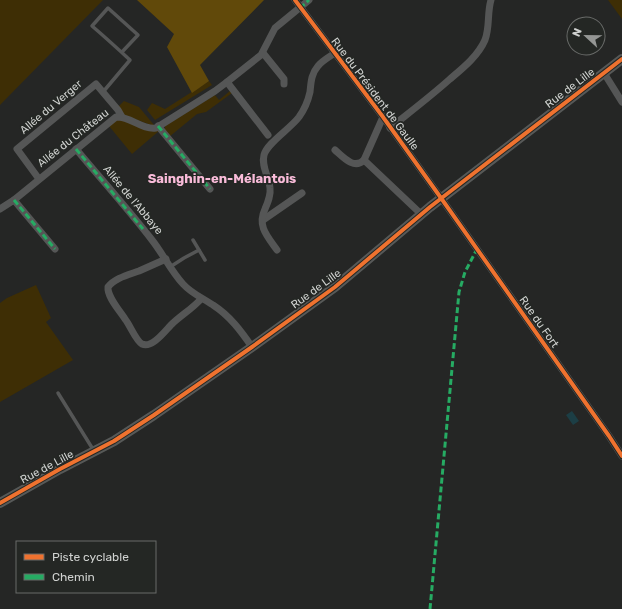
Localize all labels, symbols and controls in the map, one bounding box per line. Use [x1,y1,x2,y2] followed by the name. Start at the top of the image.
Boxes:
[566,16,606,56] north arrow
[570,26,585,39] text: N
[328,35,422,153] street label: Rue du Président de Gaulle
[543,65,597,111] street label: Rue de Lille
[17,77,85,137] street label: Allée du Verger
[35,106,111,170] street label: Allée du Château
[100,163,166,237] street label: Allée de l'Abbaye
[148,171,296,186] district label: Sainghin-en-Mélantois
[289,267,343,311] street label: Rue de Lille
[517,294,562,351] street label: Rue du Fort
[18,448,76,486] street label: Rue de Lille
[16,541,156,593] legend
[52,550,129,564] text: Piste cyclable
[52,570,95,584] text: Chemin

